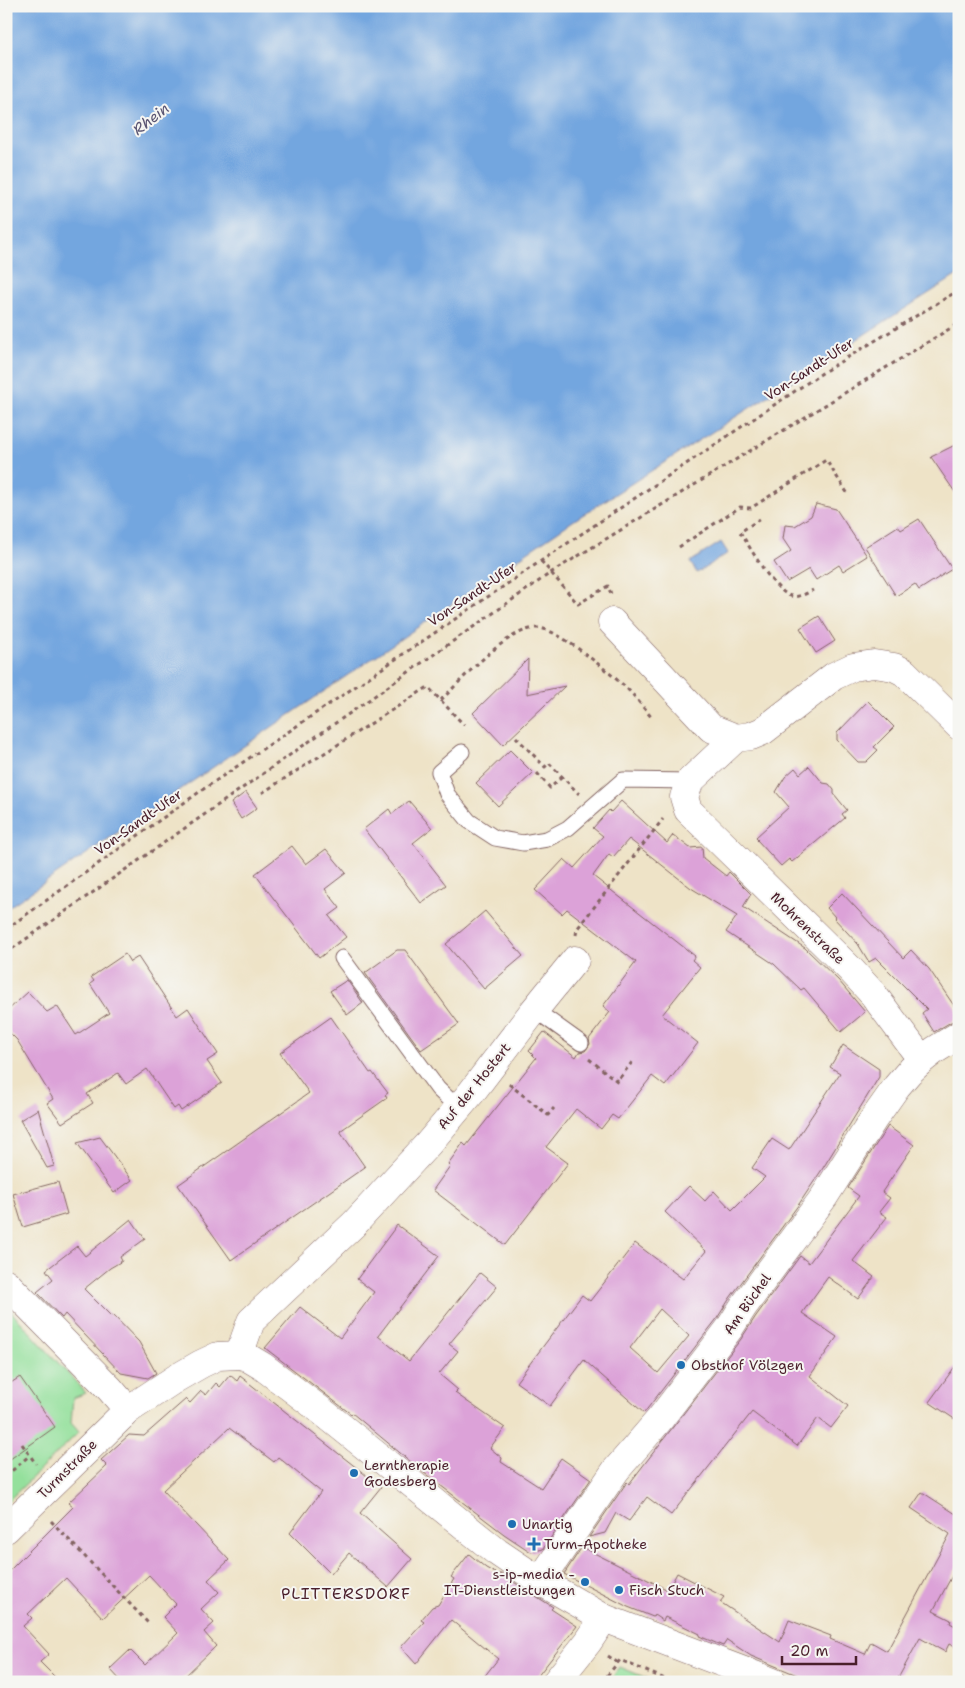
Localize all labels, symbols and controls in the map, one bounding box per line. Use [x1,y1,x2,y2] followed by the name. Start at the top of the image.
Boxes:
[129,98,173,140] water label: Rhein
[761,333,857,405] street label: Von-Sandt-Ufer
[424,558,520,630] street label: Von-Sandt-Ufer
[91,785,186,859] street label: Von-Sandt-Ufer
[767,888,849,968] street label: Mohrenstraße
[433,1039,515,1133] street label: Auf der Hostert
[719,1269,775,1338] street label: Am Büchel
[691,1356,804,1374] place label: Obsthof Völzgen
[675,1359,687,1371] marker: Obsthof Völzgen
[33,1435,101,1503] street label: Turmstraße
[364,1456,450,1490] place label: Lerntherapie Godesberg
[348,1467,360,1479] marker: Lerntherapie Godesberg
[522,1515,573,1533] place label: Unartig
[506,1518,518,1530] marker: Unartig
[544,1535,647,1553] place label: Turm-Apotheke
[528,1538,540,1550] marker: Turm-Apotheke
[444,1565,575,1599] place label: s-ip-media - IT-Dienstleistungen
[579,1576,591,1588] marker: s-ip-media - IT-Dienstleistungen
[629,1581,705,1599] place label: Fisch Stuch
[281,1583,411,1604] district label: PLITTERSDORF
[613,1584,625,1596] marker: Fisch Stuch
[782,1633,856,1665] scale bar
[790,1641,829,1661] text: 20 m

